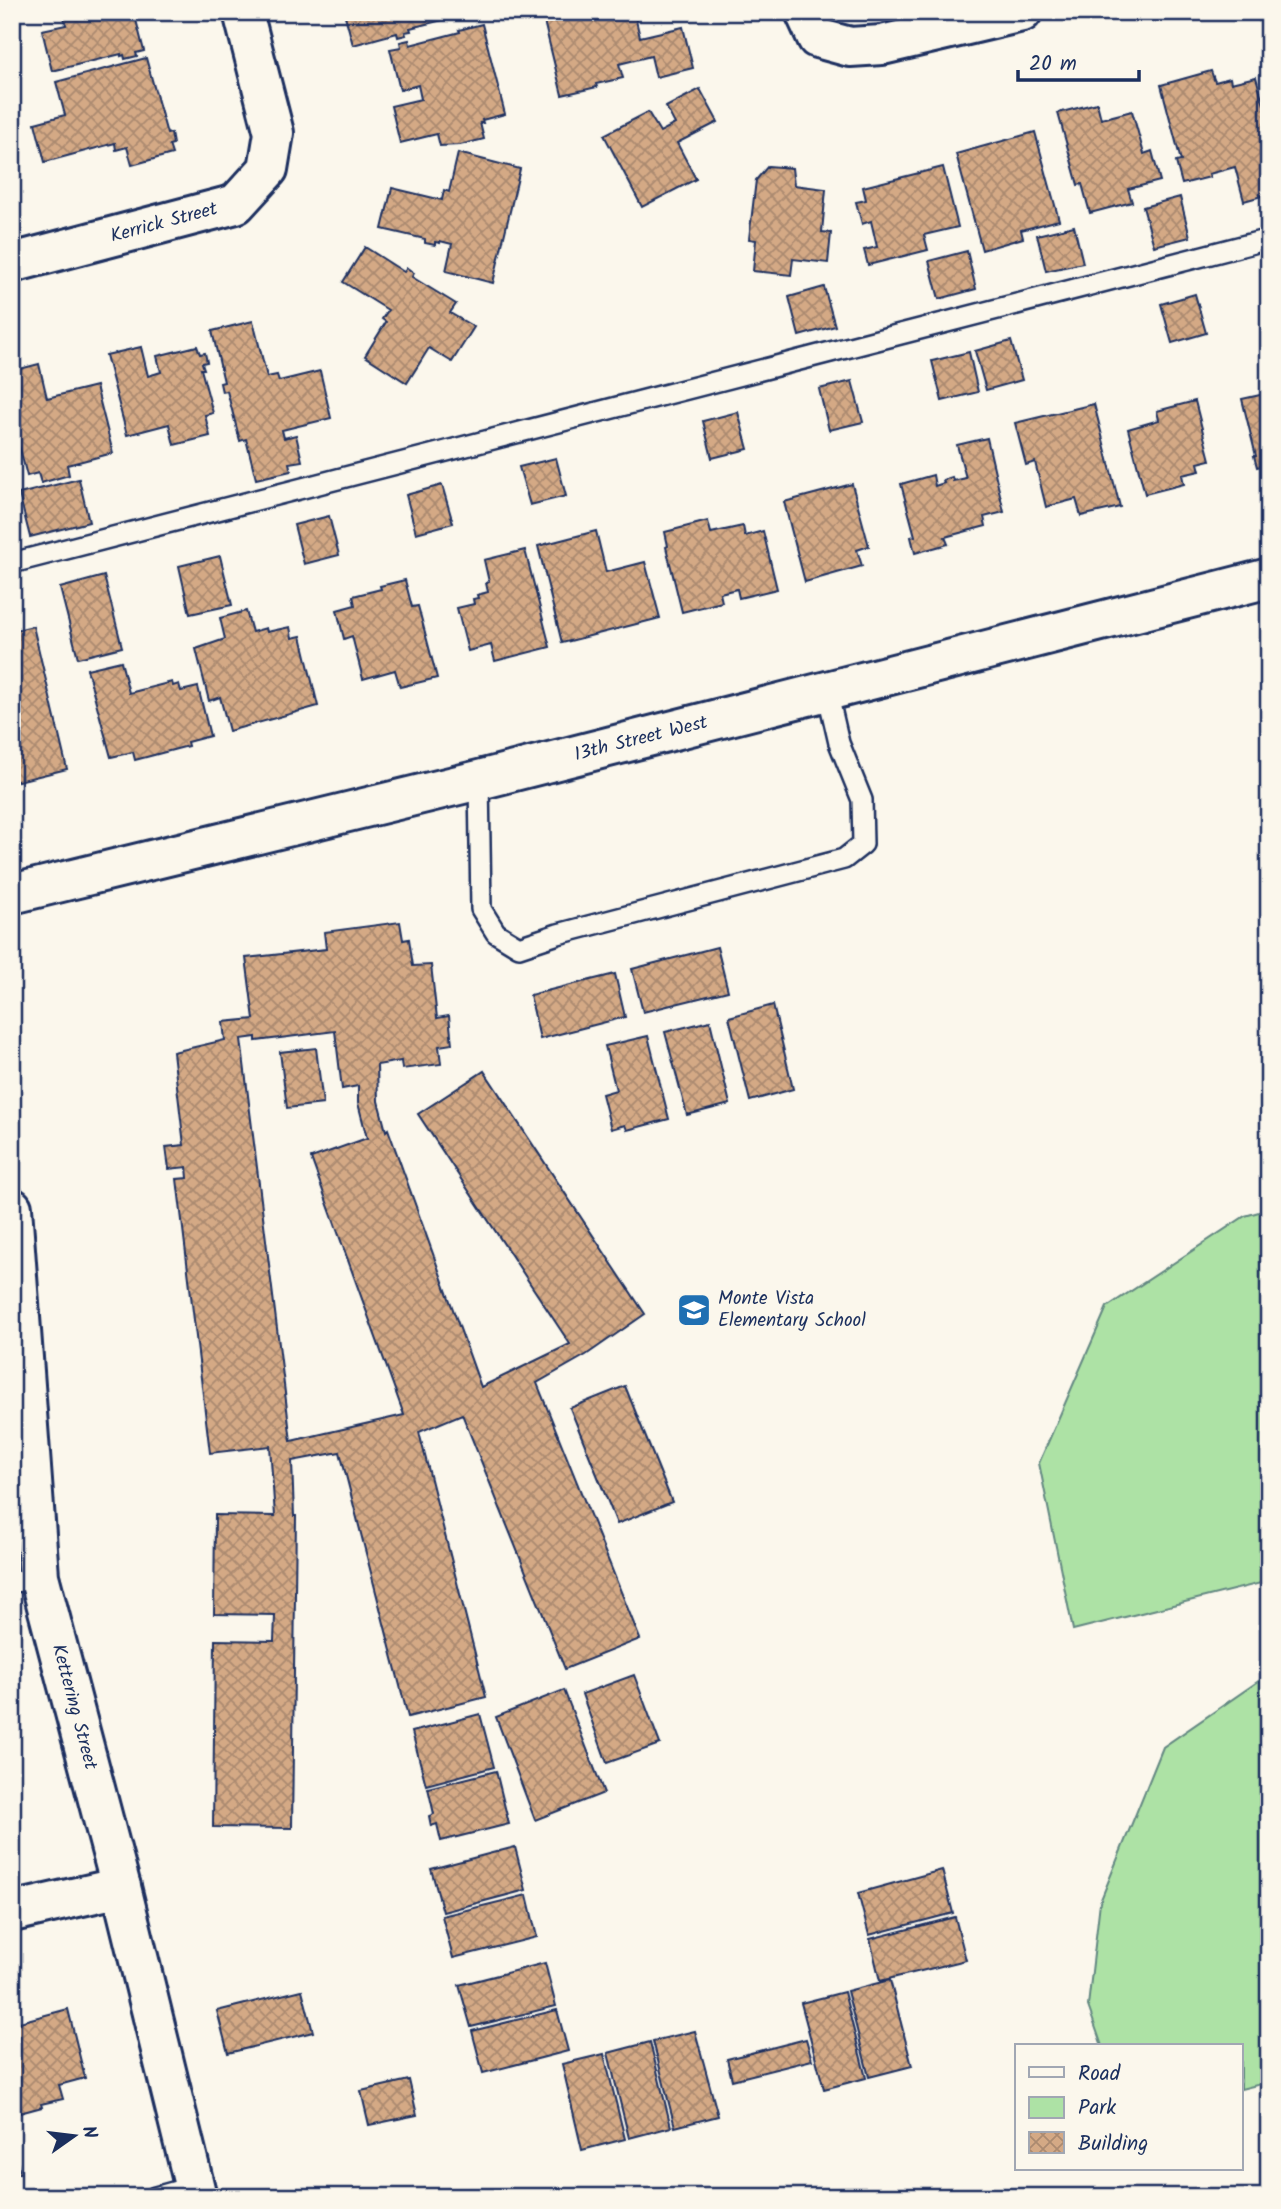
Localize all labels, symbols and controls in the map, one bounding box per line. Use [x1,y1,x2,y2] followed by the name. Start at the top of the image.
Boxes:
[1018,38,1139,82] scale bar
[1029,48,1077,81] text: 20 m
[107,194,222,252] street label: Kerrick Street
[571,708,712,770] street label: 13th Street West
[718,1284,866,1336] place label: Monte Vista Elementary School
[675,1291,713,1329] school or university icon: Monte Vista Elementary School
[43,1641,105,1774] street label: Kettering Street
[1015,2044,1242,2170] legend
[1078,2058,1121,2091] text: Road
[1078,2092,1116,2125] text: Park
[38,2100,108,2170] north arrow
[73,2123,105,2142] text: N
[1078,2128,1148,2161] text: Building

